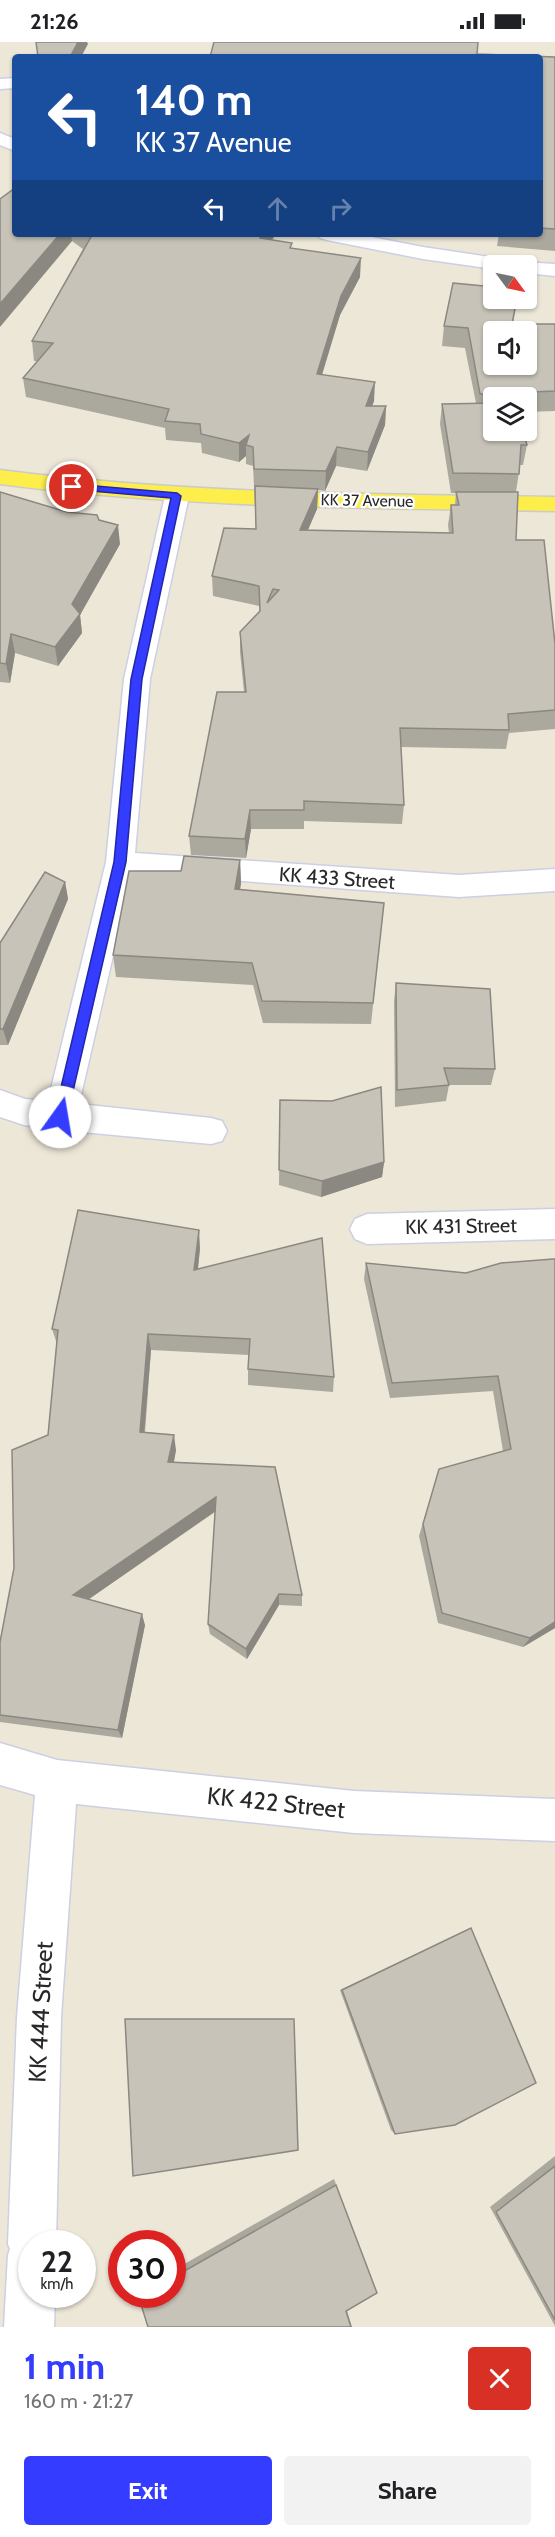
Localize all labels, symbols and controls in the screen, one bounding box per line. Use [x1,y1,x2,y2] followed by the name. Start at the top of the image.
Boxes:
[30,8,79,35] text: 21:26
[135,74,252,126] text: 140 m
[36,78,114,156] icon: left
[135,126,292,159] text: KK 37 Avenue
[198,192,231,225] icon: left
[261,192,294,225] icon: ahead
[324,192,357,225] icon: right
[483,255,537,309] north arrow
[483,255,537,441] map controls
[483,321,537,375] button: sound
[483,387,537,441] button: layers
[46,461,97,512] pin
[55,470,88,503] icon: arrive
[320,490,414,511] street label: KK 37 Avenue
[278,862,396,894] street label: KK 433 Street
[28,1085,92,1149] position arrow
[405,1213,517,1239] street label: KK 431 Street
[206,1781,347,1824] street label: KK 422 Street
[22,1941,59,2083] street label: KK 444 Street
[108,2230,186,2308] speed limit sign: 30
[41,2243,73,2280] text: 22
[41,2275,73,2293] text: km/h
[24,2344,105,2388] text: 1 min
[468,2347,531,2410] button: close
[24,2389,133,2413] text: 160 m · 21:27
[24,2456,272,2525] button: Exit
[284,2456,531,2525] button: Share

